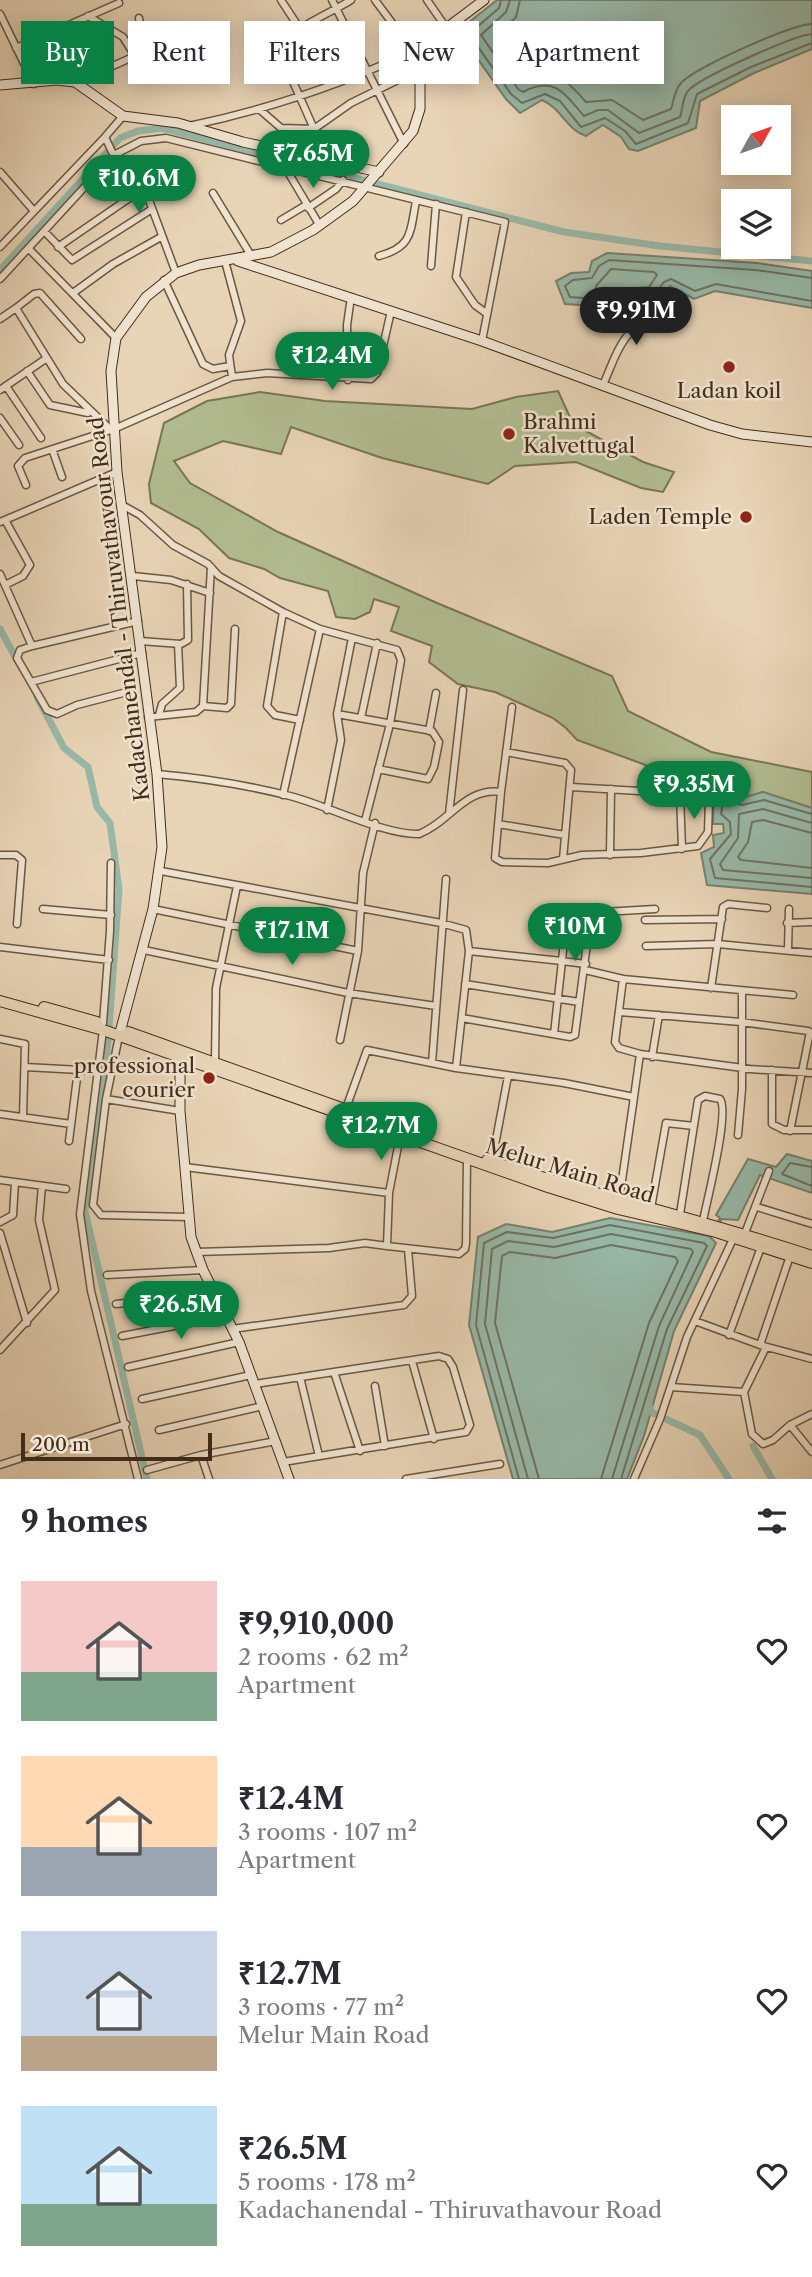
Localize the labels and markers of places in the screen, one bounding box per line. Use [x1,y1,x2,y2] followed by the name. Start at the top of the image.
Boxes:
[256,130,370,190] pin: ₹7.65M
[82,156,196,215] pin: ₹10.6M
[579,288,693,347] pin: ₹9.91M
[275,332,389,392] pin: ₹12.4M
[721,359,737,375] marker: Ladan koil
[677,378,781,403] place label: Ladan koil
[523,409,635,458] place label: Brahmi Kalvettugal
[501,426,517,442] marker: Brahmi Kalvettugal
[588,504,732,529] place label: Laden Temple
[738,509,754,525] marker: Laden Temple
[637,762,751,821] pin: ₹9.35M
[534,904,616,963] pin: ₹10M
[235,908,349,967] pin: ₹17.1M
[74,1053,195,1102] place label: professional courier
[201,1070,217,1086] marker: professional courier
[324,1102,438,1162] pin: ₹12.7M
[124,1282,238,1341] pin: ₹26.5M

